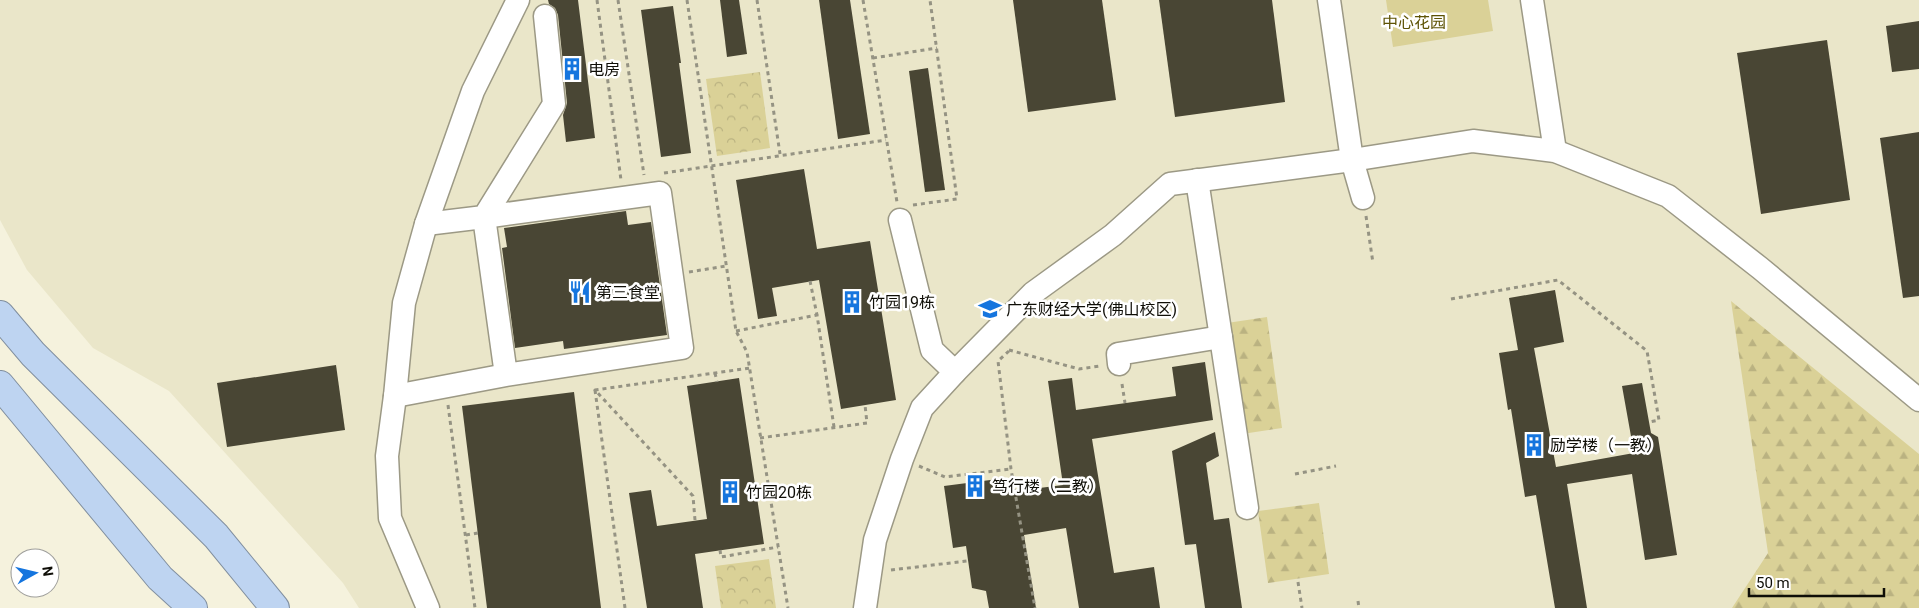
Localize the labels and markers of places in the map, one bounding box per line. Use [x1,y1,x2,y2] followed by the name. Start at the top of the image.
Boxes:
[559,56,585,82] building icon: 电房
[588,60,620,79] place label: 电房
[567,279,593,305] restaurant icon: 第三食堂
[596,283,660,302] place label: 第三食堂
[839,289,865,315] building icon: 竹园19栋
[869,293,935,312] place label: 竹园19栋
[977,296,1003,322] school or university icon: 广东财经大学(佛山校区)
[1006,300,1177,319] place label: 广东财经大学(佛山校区)
[1521,432,1547,458] building icon: 励学楼（一教）
[1550,436,1662,455] place label: 励学楼（一教）
[962,473,988,499] building icon: 笃行楼（二教）
[992,477,1104,496] place label: 笃行楼（二教）
[717,479,743,505] building icon: 竹园20栋
[746,483,812,502] place label: 竹园20栋

